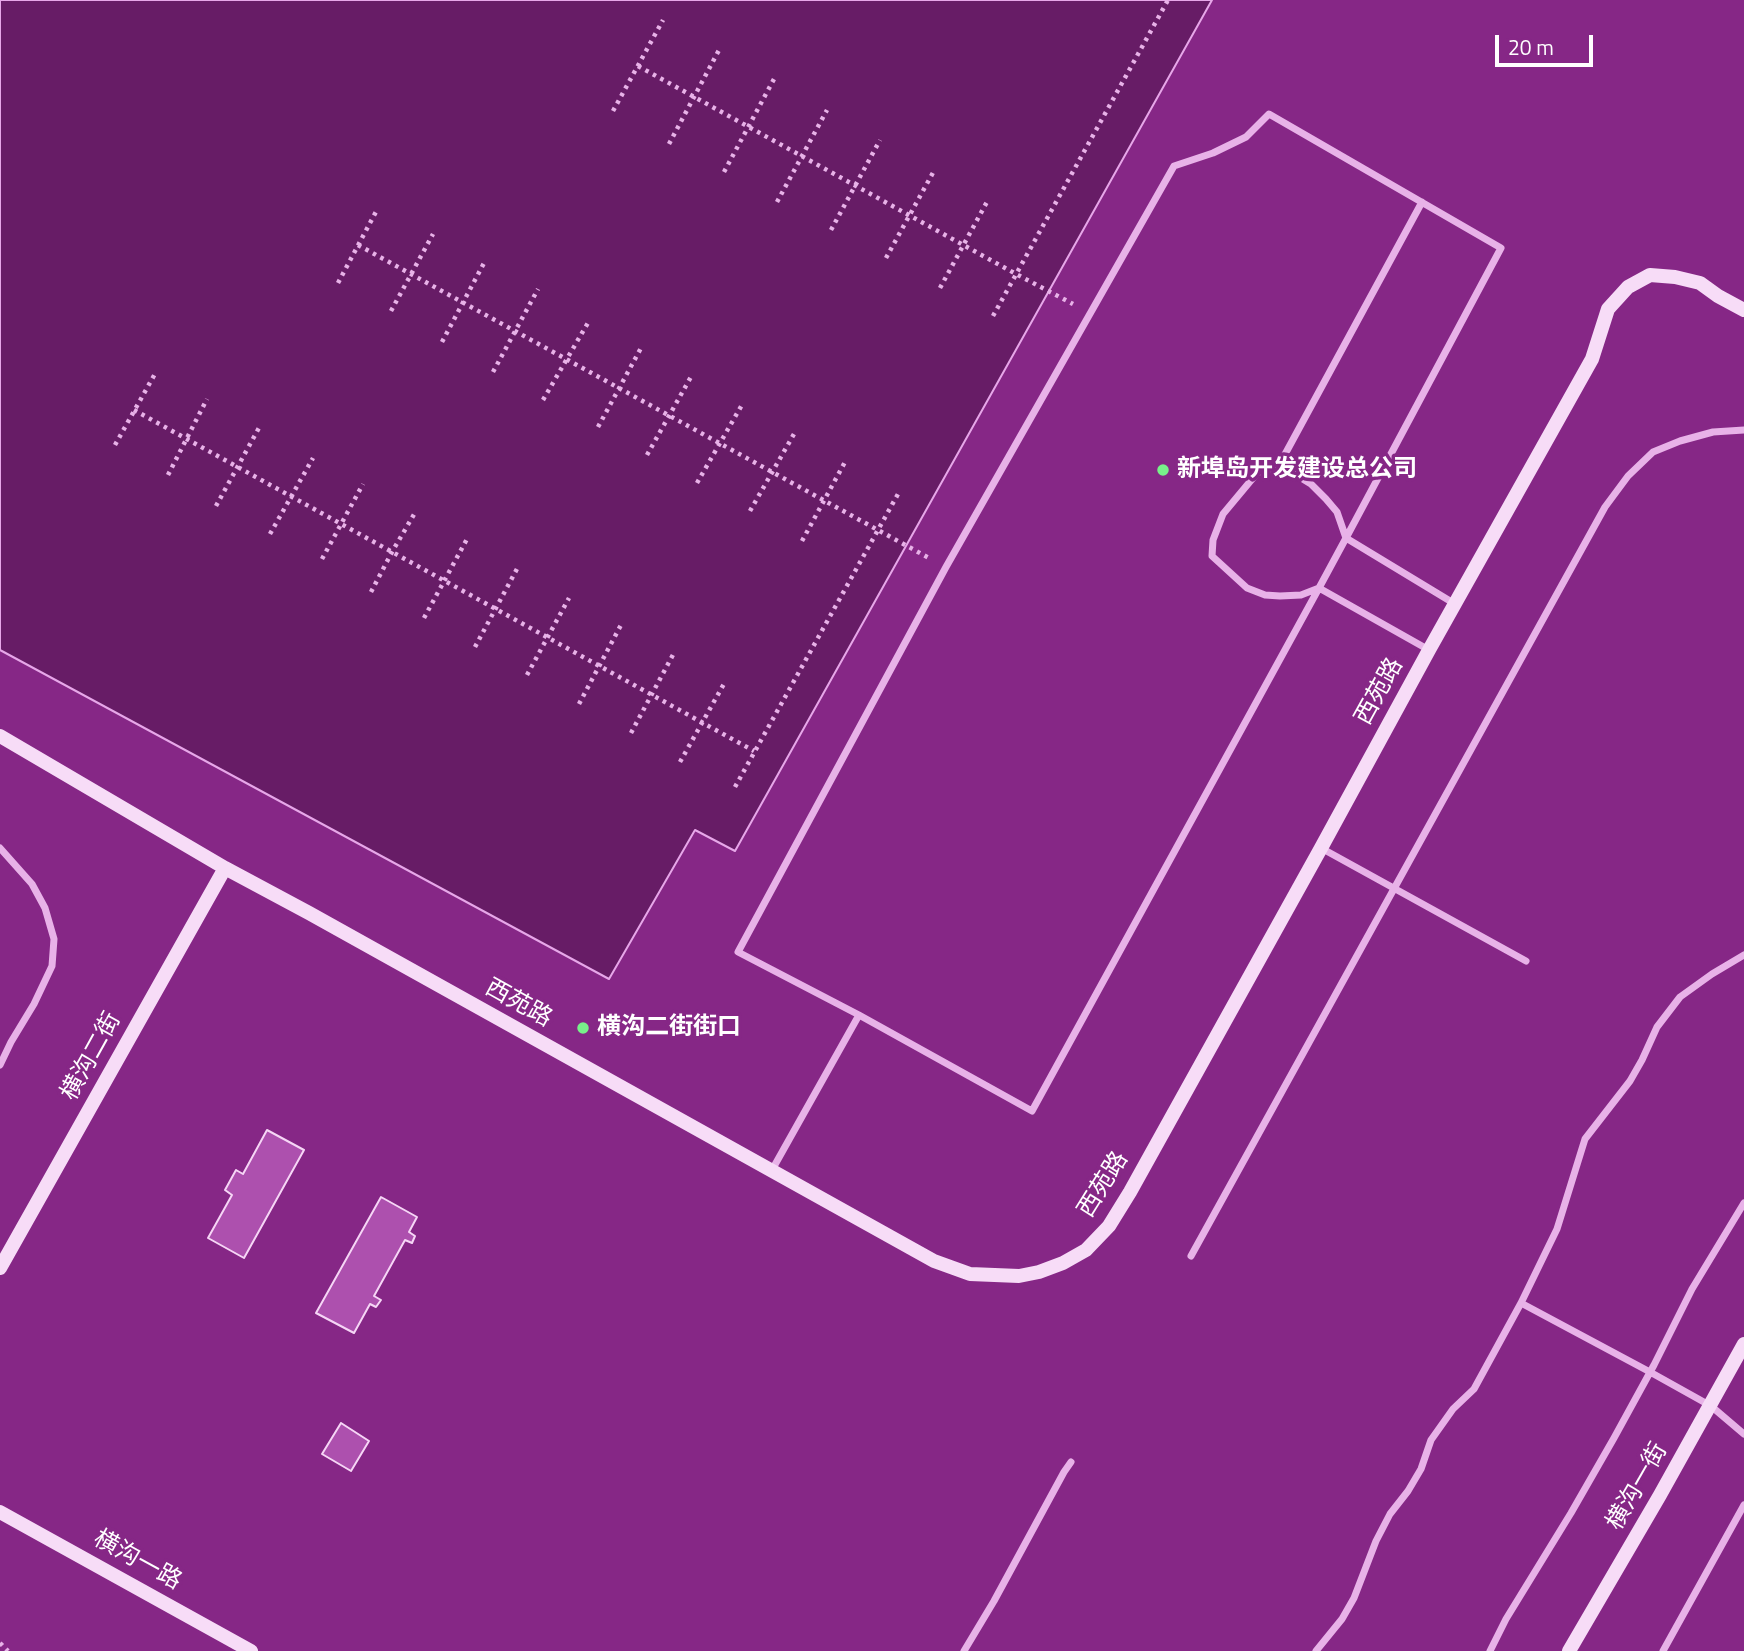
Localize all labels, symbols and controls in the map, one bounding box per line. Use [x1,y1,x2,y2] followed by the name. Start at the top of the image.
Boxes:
[1499,21,1597,65] scale bar
[1508,31,1554,63] text: 20 m
[1177,456,1417,484] place label: 新埠岛开发建设总公司
[1155,462,1171,478] marker: 新埠岛开发建设总公司
[1350,654,1410,730] street label: 西苑路
[480,974,556,1034] street label: 西苑路
[56,1008,128,1106] street label: 横沟二街
[597,1014,741,1042] place label: 横沟二街街口
[575,1020,591,1036] marker: 横沟二街街口
[1073,1147,1135,1223] street label: 西苑路
[1602,1438,1674,1536] street label: 横沟一街
[88,1525,186,1597] street label: 横沟一路

